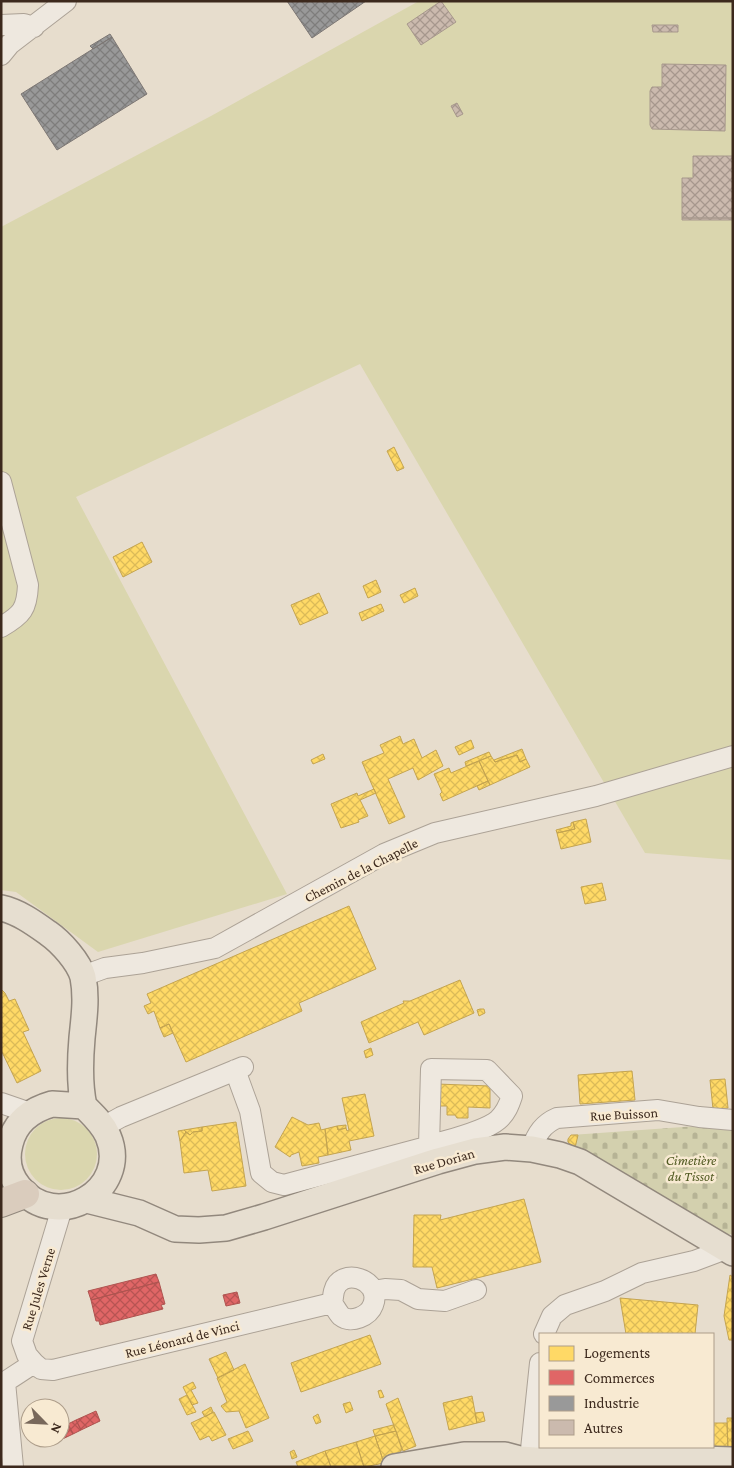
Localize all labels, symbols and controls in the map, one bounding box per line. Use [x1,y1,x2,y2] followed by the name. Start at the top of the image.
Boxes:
[302,834,420,906] street label: Chemin de la Chapelle
[590,1104,659,1124] street label: Rue Buisson
[412,1145,477,1177] street label: Rue Dorian
[666,1152,717,1184] park label: Cimetière du Tissot
[18,1246,58,1332] street label: Rue Jules Verne
[123,1317,241,1361] street label: Rue Léonard de Vinci
[539,1333,714,1448] legend
[584,1345,650,1362] text: Logements
[584,1370,655,1386] text: Commerces
[584,1395,640,1411] text: Industrie
[20,1398,70,1448] north arrow
[584,1420,623,1436] text: Autres
[47,1421,66,1436] text: N

